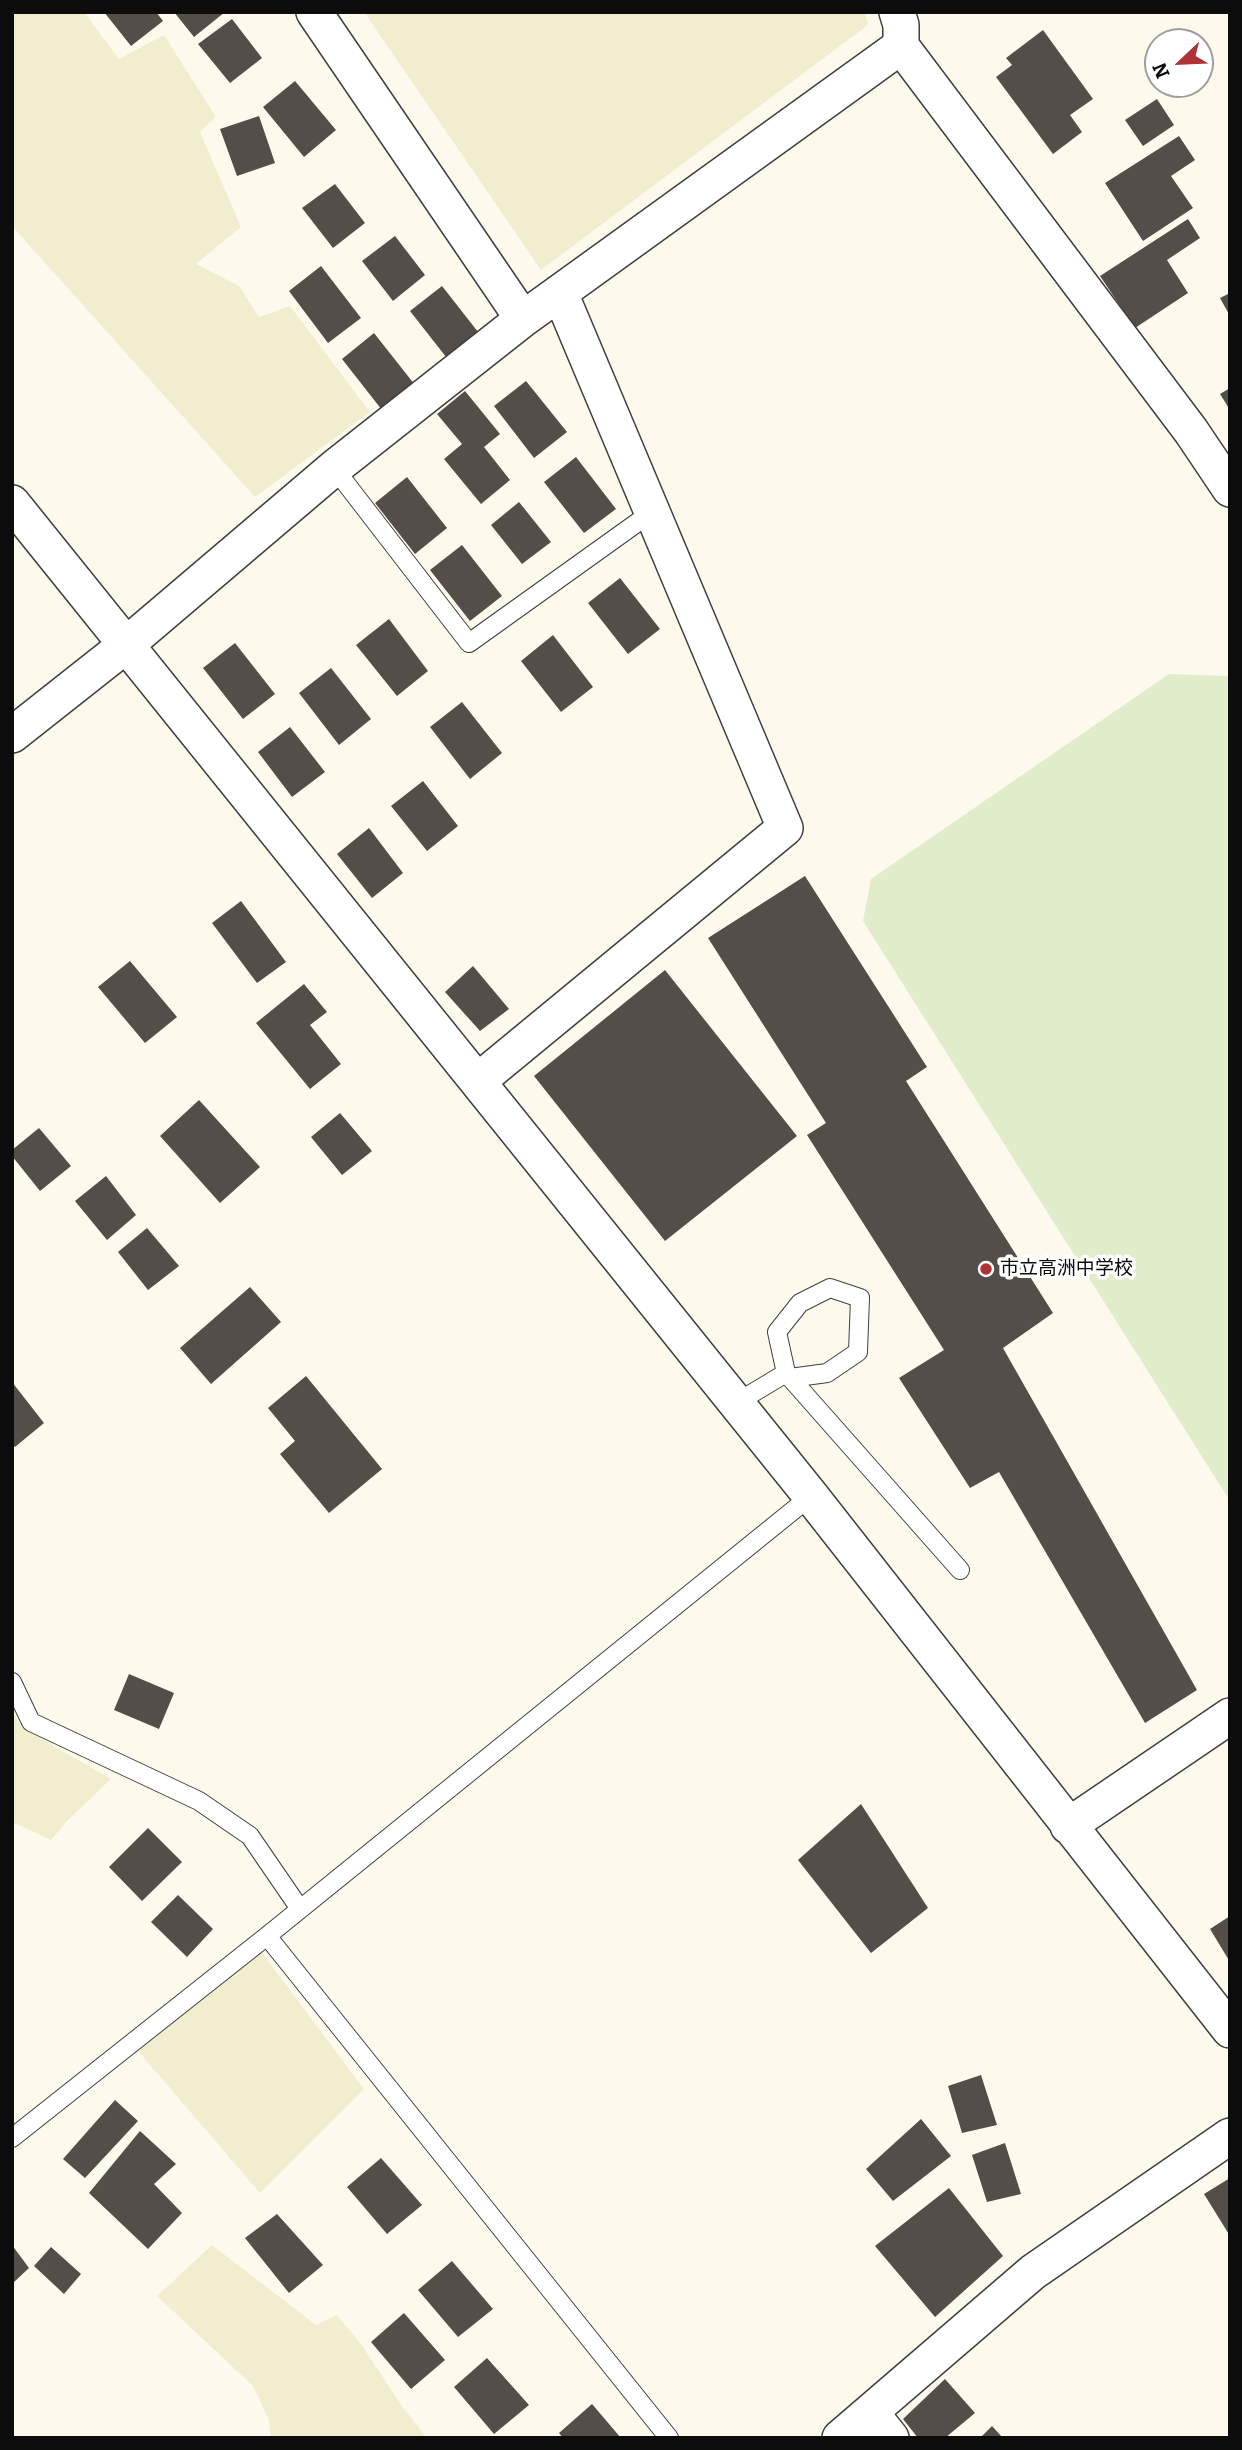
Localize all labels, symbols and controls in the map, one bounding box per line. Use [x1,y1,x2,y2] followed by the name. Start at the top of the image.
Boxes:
[1144,28,1214,98] north arrow
[1148,59,1175,82] text: N
[1000,1258,1133,1280] place label: 市立高洲中学校
[978,1261,994,1277] marker: 市立高洲中学校

